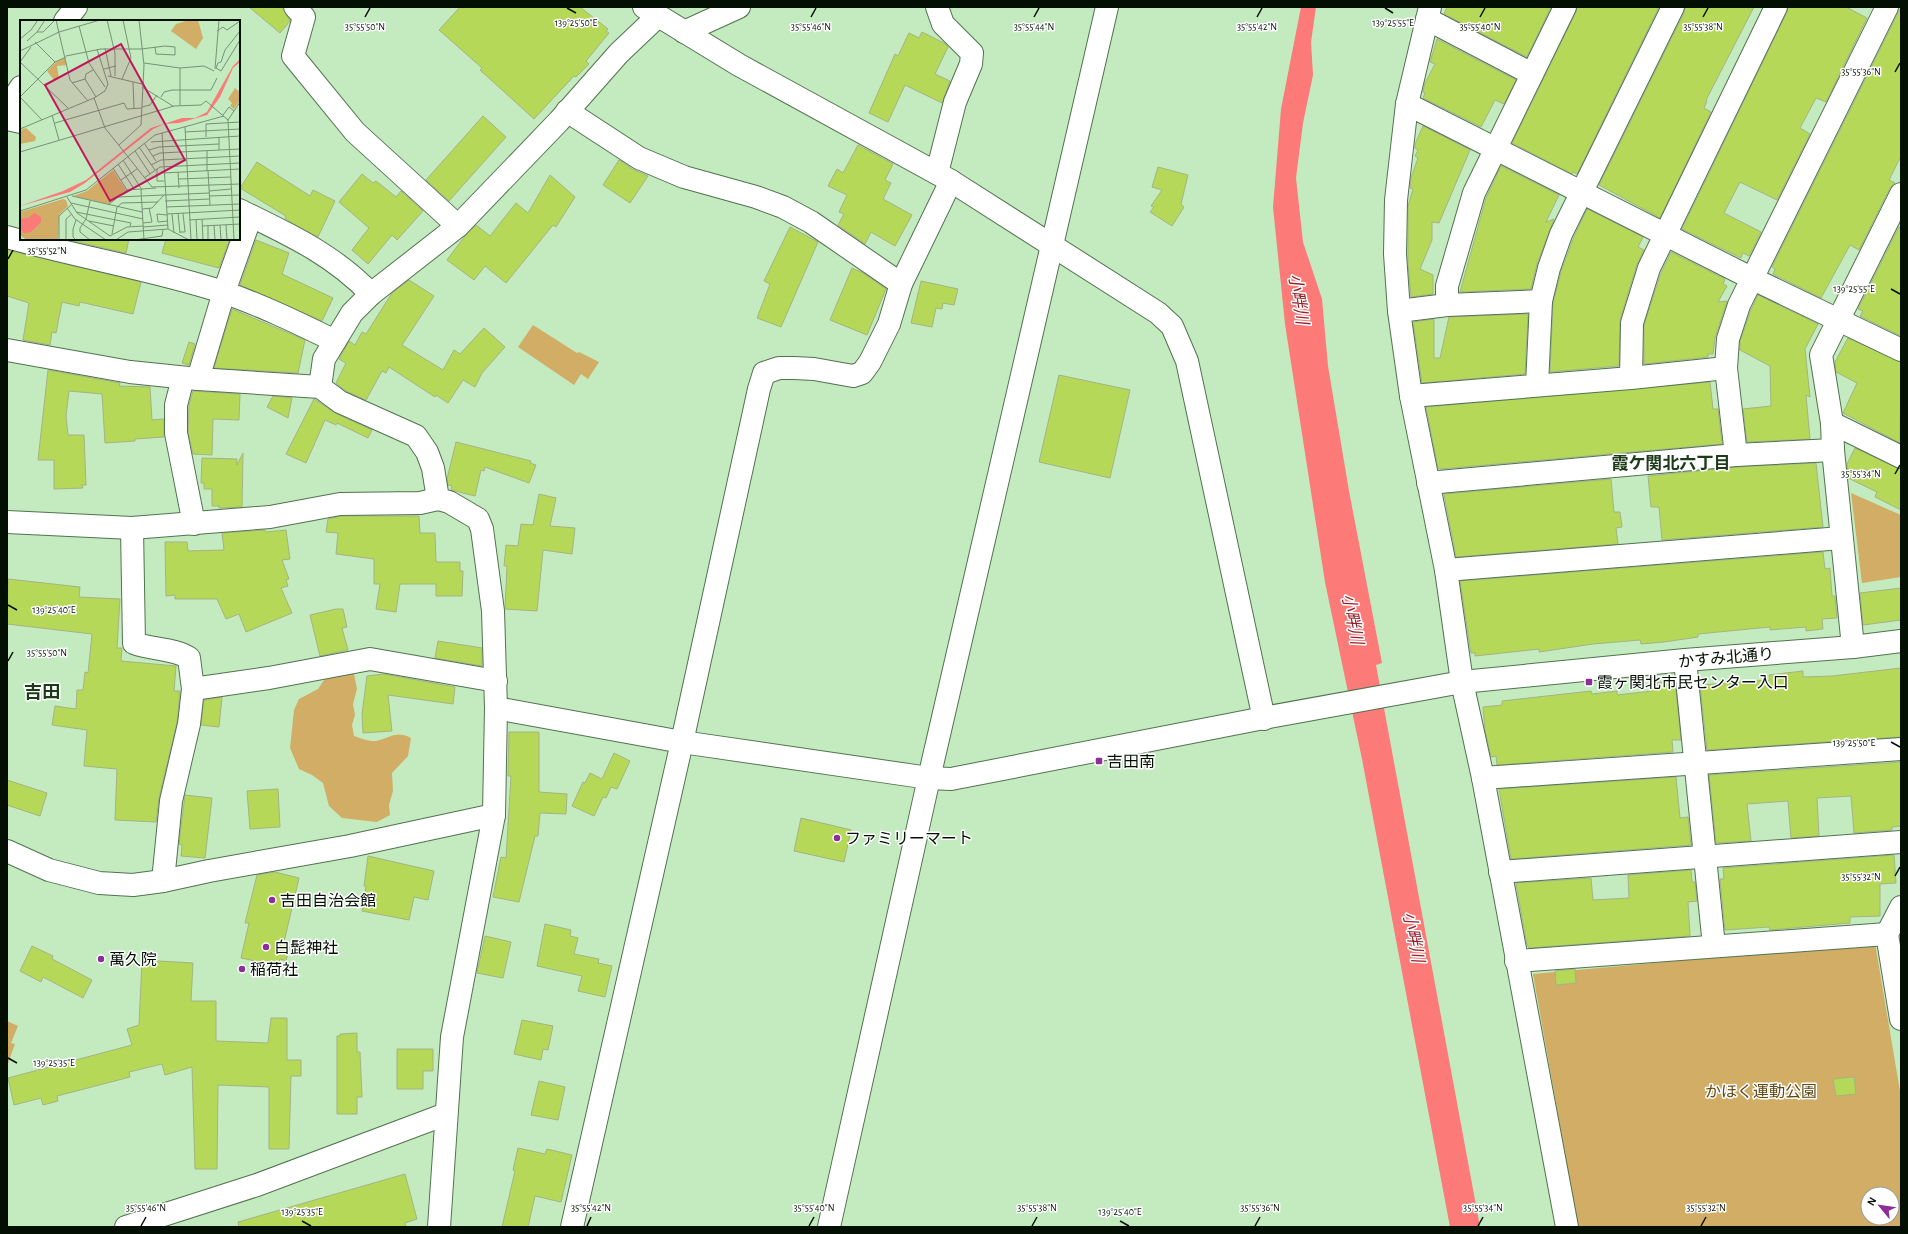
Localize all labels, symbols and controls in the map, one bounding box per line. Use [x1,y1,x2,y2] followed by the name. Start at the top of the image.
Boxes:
[555,18,598,28] text: 139°25'50"E
[1372,18,1414,28] text: 139°25'55"E
[20,20,240,240] inset map
[345,22,385,32] text: 35°55'50"N
[791,22,831,32] text: 35°55'46"N
[1014,22,1054,32] text: 35°55'44"N
[1237,22,1277,32] text: 35°55'42"N
[1460,22,1500,32] text: 35°55'40"N
[1683,22,1723,32] text: 35°55'38"N
[1841,67,1881,77] text: 35°55'36"N
[27,246,67,256] text: 35°55'52"N
[1286,272,1312,328] water label: 小畔川
[1833,284,1875,294] text: 139°25'55"E
[1612,454,1731,472] district label: 霞ケ関北六丁目
[1841,469,1881,479] text: 35°55'34"N
[1339,592,1367,648] water label: 小畔川
[32,605,76,615] text: 139°25'40"E
[1677,645,1775,670] street label: かすみ北通り
[27,648,67,658] text: 35°55'50"N
[1597,674,1789,691] place label: 霞ヶ関北市民センター入口
[1584,677,1594,687] marker: 霞ヶ関北市民センター入口
[24,683,60,702] district label: 吉田
[1833,738,1876,748] text: 139°25'50"E
[1107,754,1155,770] place label: 吉田南
[1094,756,1104,766] marker: 吉田南
[845,831,973,847] place label: ファミリーマート
[832,833,842,843] marker: ファミリーマート
[1841,872,1881,882] text: 35°55'32"N
[280,892,376,909] place label: 吉田自治会館
[267,895,277,905] marker: 吉田自治会館
[1400,910,1428,966] water label: 小畔川
[274,939,338,956] place label: 白髭神社
[261,942,271,952] marker: 白髭神社
[109,951,157,968] place label: 萬久院
[96,954,106,964] marker: 萬久院
[250,961,298,978] place label: 稲荷社
[237,964,247,974] marker: 稲荷社
[33,1058,75,1068] text: 139°25'35"E
[1705,1083,1817,1100] park label: かほく運動公園
[1860,1186,1900,1226] north arrow
[1865,1195,1878,1207] text: N
[126,1203,166,1213] text: 35°55'46"N
[571,1203,611,1213] text: 35°55'42"N
[794,1203,834,1213] text: 35°55'40"N
[1017,1203,1057,1213] text: 35°55'38"N
[1240,1203,1280,1213] text: 35°55'36"N
[1463,1203,1503,1213] text: 35°55'34"N
[1686,1203,1726,1213] text: 35°55'32"N
[281,1207,323,1217] text: 139°25'35"E
[1098,1207,1142,1217] text: 139°25'40"E

